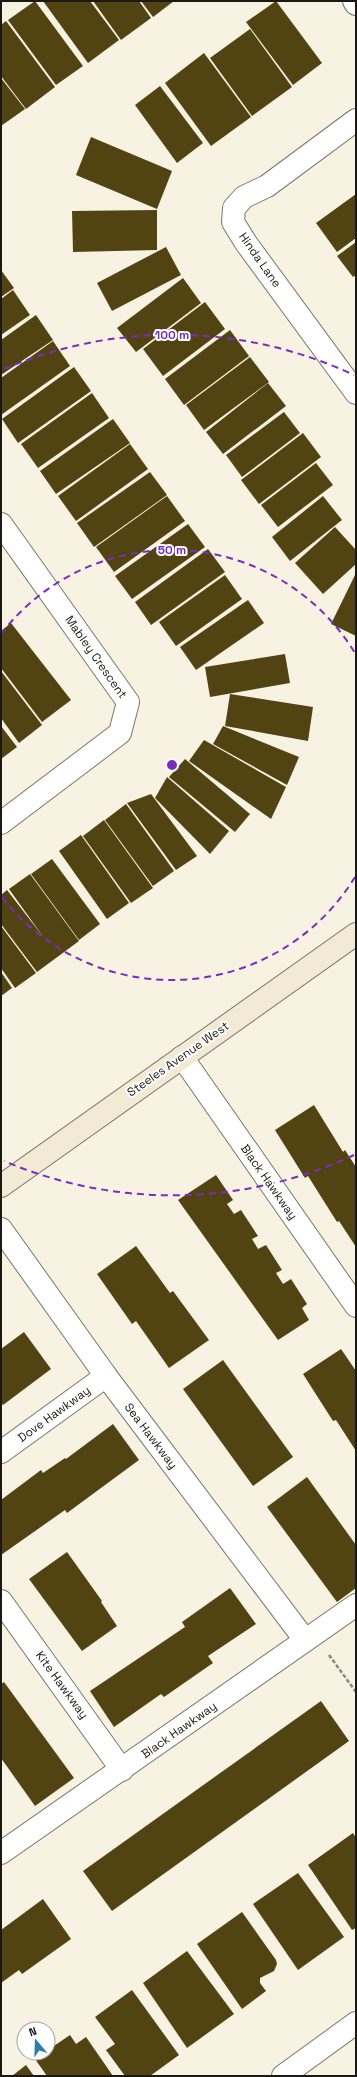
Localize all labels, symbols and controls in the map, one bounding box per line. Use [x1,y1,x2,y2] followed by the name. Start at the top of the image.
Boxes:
[235,229,285,291] street label: Hinda Lane
[155,327,189,343] text: 100 m
[158,542,186,558] text: 50 m
[61,612,131,702] street label: Mabley Crescent
[165,758,179,772] centre of rings
[124,1018,232,1100] street label: Steeles Avenue West
[237,1141,301,1223] street label: Black Hawkway
[15,1382,93,1446] street label: Dove Hawkway
[121,1400,181,1472] street label: Sea Hawkway
[32,1648,92,1722] street label: Kite Hawkway
[138,1698,220,1762] street label: Black Hawkway
[16,2021,56,2061] north arrow
[27,2024,39,2039] text: N

